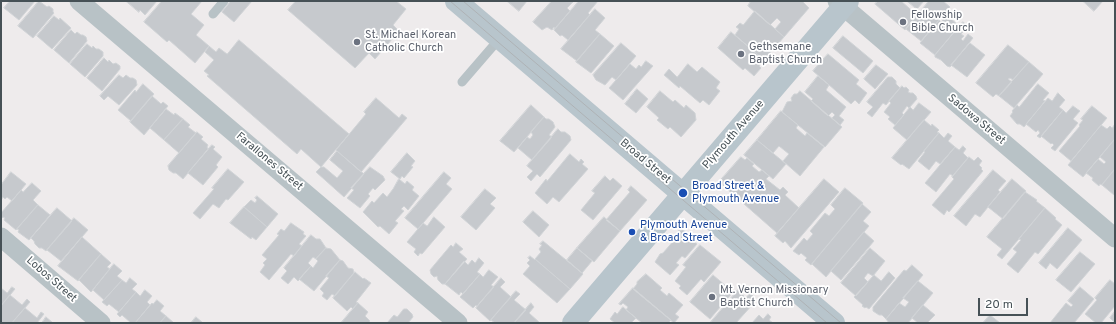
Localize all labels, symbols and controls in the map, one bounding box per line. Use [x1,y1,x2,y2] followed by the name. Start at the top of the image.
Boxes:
[911,9,974,35] place label: Fellowship Bible Church
[898,17,908,27] marker: Fellowship Bible Church
[365,29,456,55] place label: St. Michael Korean Catholic Church
[352,37,362,47] marker: St. Michael Korean Catholic Church
[749,41,822,67] place label: Gethsemane Baptist Church
[736,49,746,59] marker: Gethsemane Baptist Church
[945,92,1007,148] street label: Sadowa Street
[700,98,768,172] street label: Plymouth Avenue
[233,130,305,194] street label: Farallones Street
[617,137,673,187] street label: Broad Street
[692,180,779,206] place label: Broad Street & Plymouth Avenue
[677,187,689,199] marker: Broad Street & Plymouth Avenue
[640,219,727,245] place label: Plymouth Avenue & Broad Street
[627,227,637,237] marker: Plymouth Avenue & Broad Street
[23,254,79,306] street label: Lobos Street
[720,284,829,310] place label: Mt. Vernon Missionary Baptist Church
[980,290,1030,316] scale bar
[707,292,717,302] marker: Mt. Vernon Missionary Baptist Church
[985,297,1013,313] text: 20 m

